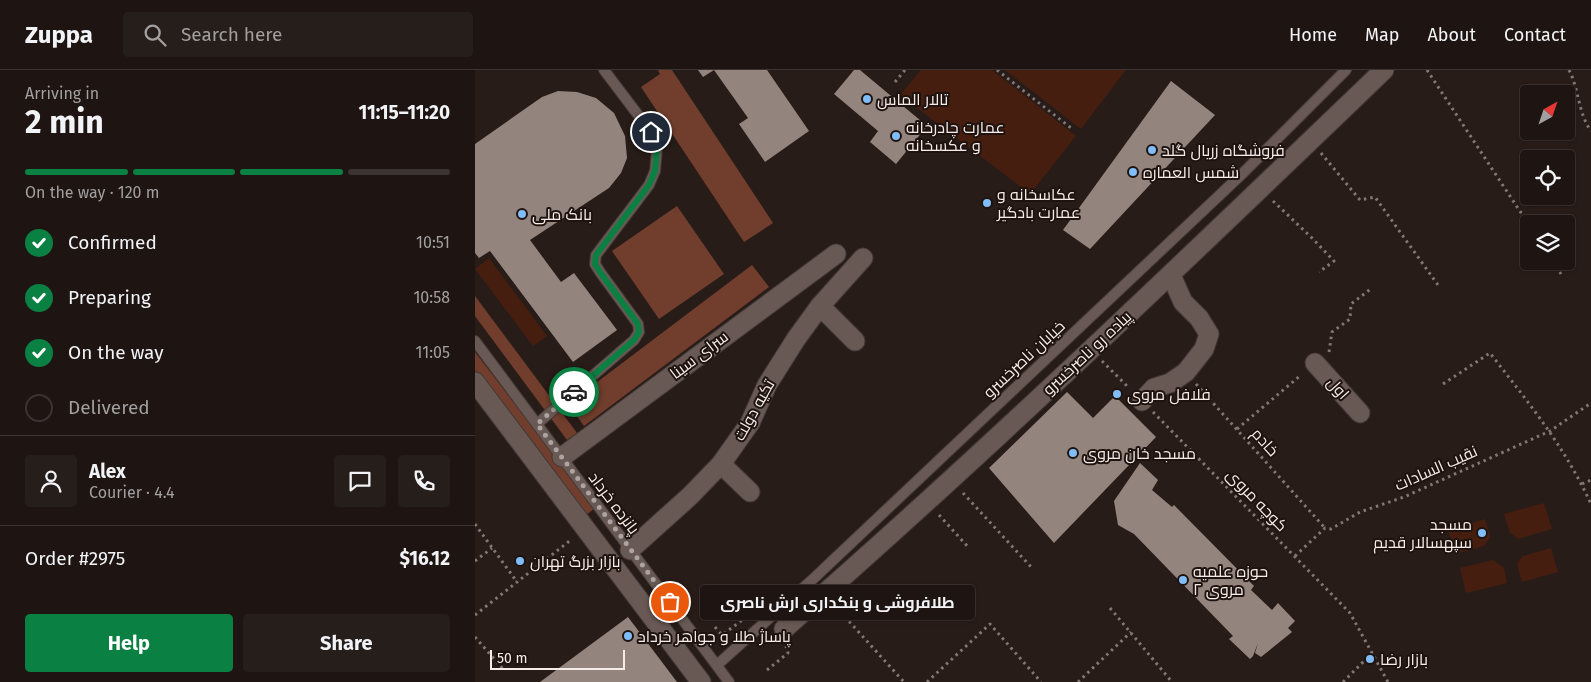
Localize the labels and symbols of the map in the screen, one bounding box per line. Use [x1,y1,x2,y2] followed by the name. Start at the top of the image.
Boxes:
[1520,85,1575,140] north arrow
[877,90,949,110] place label: تالار الماس
[861,93,873,105] marker: تالار الماس
[630,111,672,153] pin
[906,118,1005,155] place label: عمارت چادرخانه و عکسخانه
[890,130,902,142] marker: عمارت چادرخانه و عکسخانه
[1162,141,1285,161] place label: فروشگاه زریال گلد
[1146,144,1158,156] marker: فروشگاه زریال گلد
[1143,163,1239,183] place label: شمس العماره
[1127,166,1139,178] marker: شمس العماره
[996,185,1080,222] place label: عکاسخانه و عمارت بادگیر
[981,197,993,209] marker: عکاسخانه و عمارت بادگیر
[532,205,592,225] place label: بانک ملی
[516,208,528,220] marker: بانک ملی
[1039,307,1137,400] street label: پیاده رو ناصرخسرو
[979,316,1069,402] street label: خیابان ناصرخسرو
[666,327,732,384] street label: سرای سینا
[549,367,599,417] courier
[1322,373,1353,404] street label: اول
[729,376,779,444] street label: تکیه دولت
[1127,385,1211,405] place label: فلافل مروی
[1111,388,1123,400] marker: فلافل مروی
[1246,424,1283,461] street label: خادم
[1392,441,1480,495] street label: نقیب السادات
[1083,444,1196,464] place label: مسجد خان مروی
[1067,447,1079,459] marker: مسجد خان مروی
[1221,465,1292,537] street label: کوچه مروی
[583,468,644,540] street label: پانزده خرداد
[1373,515,1472,554] place label: مسجد سپهسالار قدیم
[1476,527,1488,539] marker: مسجد سپهسالار قدیم
[530,552,621,572] place label: بازار بزرگ تهران
[514,555,526,567] marker: بازار بزرگ تهران
[1193,562,1268,600] place label: حوزه علمیه مروی ۲
[1177,574,1189,586] marker: حوزه علمیه مروی ۲
[649,581,691,623] pin
[700,584,975,620] callout: طلافروشی و بنکداری ارش ناصری
[638,627,792,648] place label: پاساژ طلا و جواهر خرداد
[622,630,634,642] marker: پاساژ طلا و جواهر خرداد
[490,647,625,670] scale bar
[1380,650,1428,669] place label: بازار رضا
[1364,653,1376,665] marker: بازار رضا

